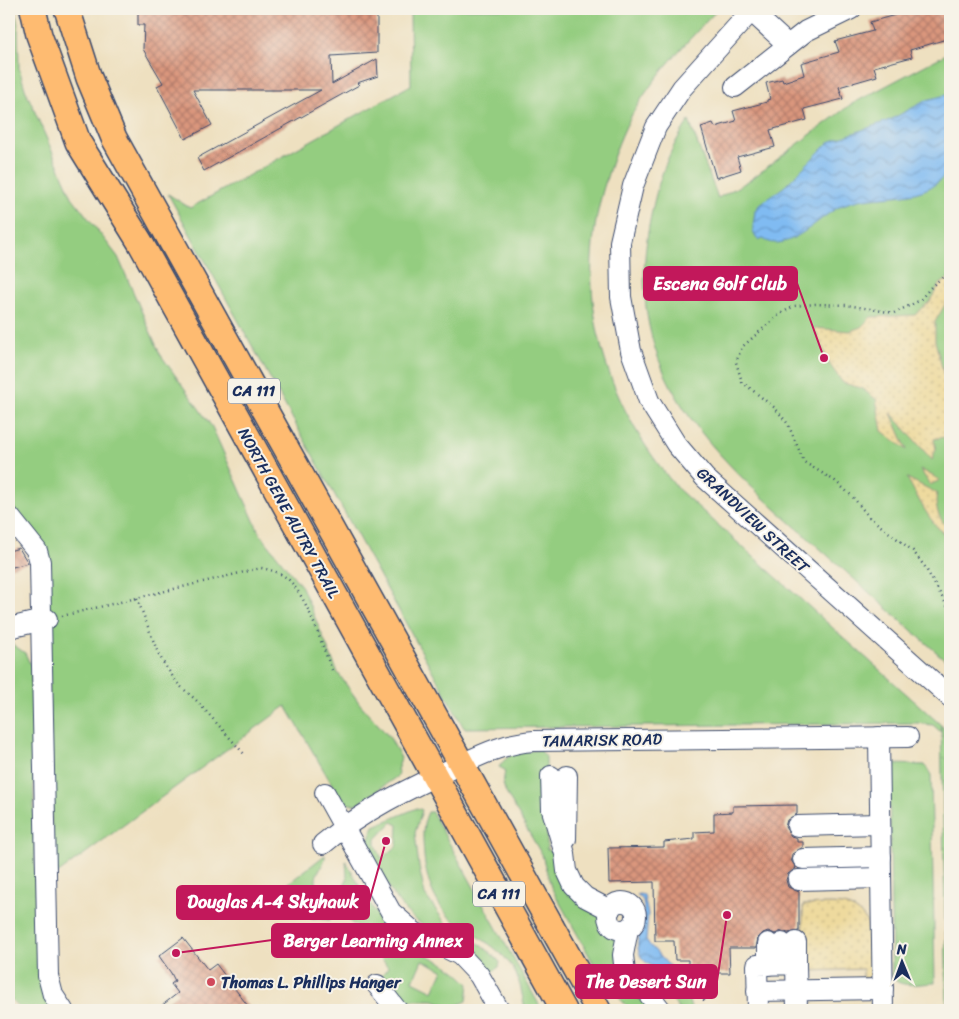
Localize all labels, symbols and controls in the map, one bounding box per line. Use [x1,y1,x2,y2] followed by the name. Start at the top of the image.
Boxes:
[644,267,797,300] callout: Escena Golf Club
[653,268,787,300] text: Escena Golf Club
[228,378,280,404] road number: CA 111
[230,422,348,604] street label: NORTH GENE AUTRY TRAIL
[690,460,817,581] street label: GRANDVIEW STREET
[542,724,663,756] street label: TAMARISK ROAD
[473,882,525,906] road number: CA 111
[177,886,369,919] callout: Douglas A-4 Skyhawk
[187,886,359,918] text: Douglas A-4 Skyhawk
[272,924,473,957] callout: Berger Learning Annex
[283,925,464,957] text: Berger Learning Annex
[876,936,926,986] north arrow
[896,937,907,962] text: N
[576,965,717,998] callout: The Desert Sun
[586,966,707,998] text: The Desert Sun
[221,968,402,997] place label: Thomas L. Phillips Hanger
[205,976,217,988] marker: Thomas L. Phillips Hanger

